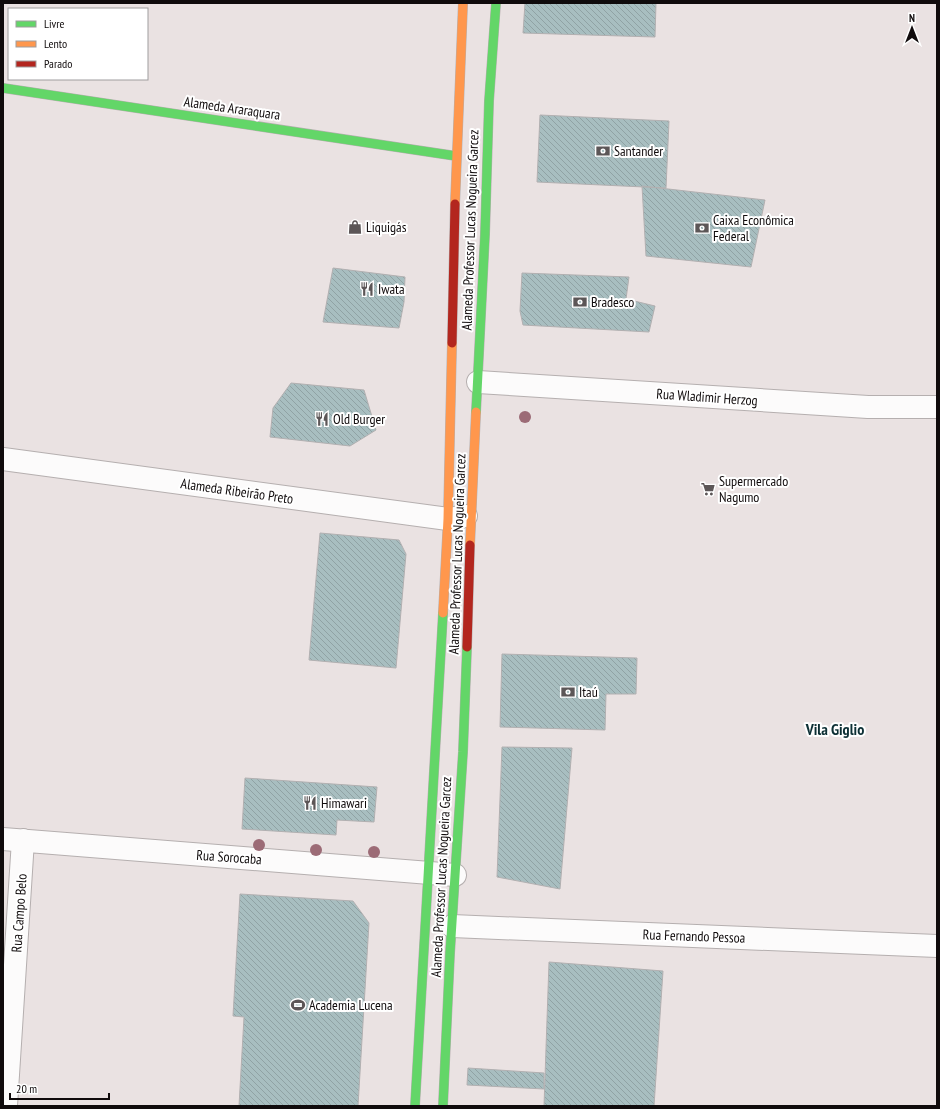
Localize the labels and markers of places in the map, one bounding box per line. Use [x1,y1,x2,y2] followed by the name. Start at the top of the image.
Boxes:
[614,142,663,160] place label: Santander
[595,143,611,159] bank icon: Santander
[713,211,794,245] place label: Caixa Econômica Federal
[366,218,407,236] place label: Liquigás
[347,219,363,235] shop icon: Liquigás
[694,220,710,236] bank icon: Caixa Econômica Federal
[378,280,405,298] place label: Iwata
[359,281,375,297] restaurant icon: Iwata
[591,293,634,311] place label: Bradesco
[572,294,588,310] bank icon: Bradesco
[333,410,385,428] place label: Old Burger
[314,411,330,427] restaurant icon: Old Burger
[719,472,788,506] place label: Supermercado Nagumo
[700,481,716,497] supermarket icon: Supermercado Nagumo
[579,683,598,701] place label: Itaú
[560,684,576,700] bank icon: Itaú
[321,794,367,812] place label: Himawari
[302,795,318,811] restaurant icon: Himawari
[309,996,393,1014] place label: Academia Lucena
[290,997,306,1013] sports icon: Academia Lucena

